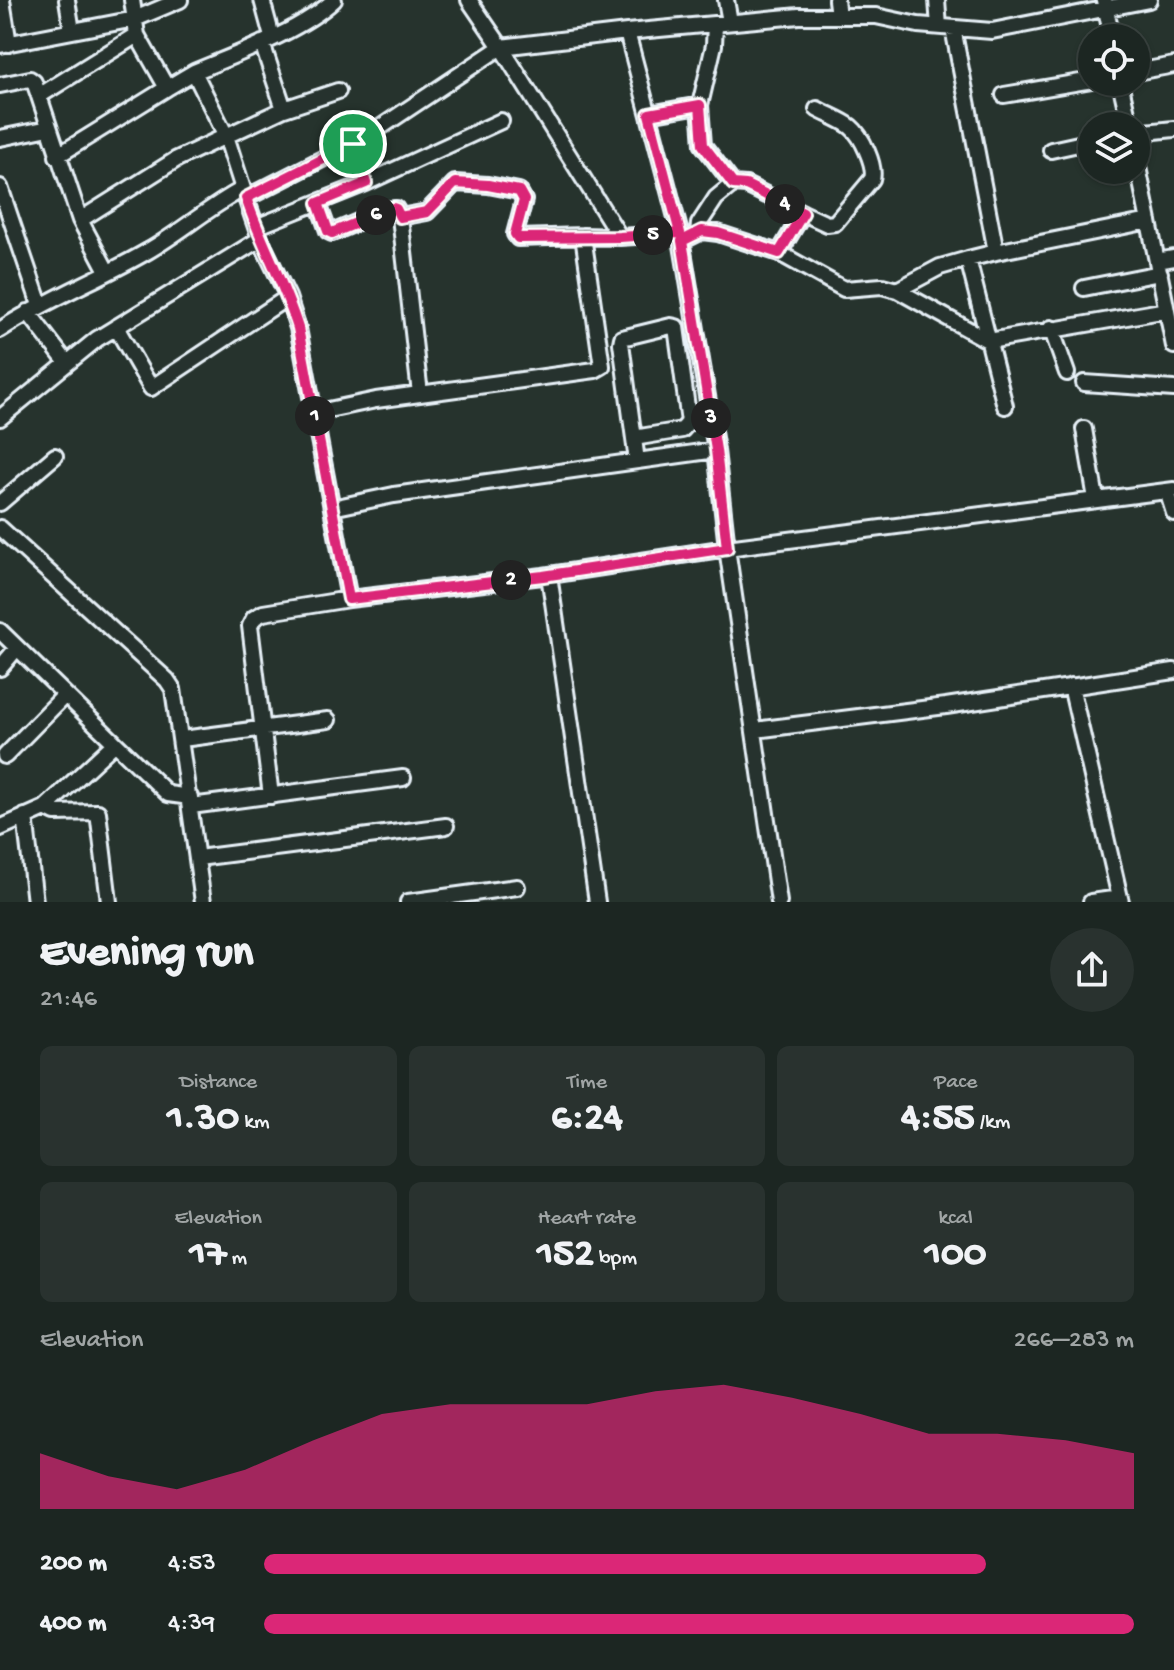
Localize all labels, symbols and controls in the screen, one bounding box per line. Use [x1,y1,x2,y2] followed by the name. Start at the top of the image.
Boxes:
[1078,24,1150,184] map controls
[1078,24,1150,96] button: locate
[319,110,387,178] pin
[1078,112,1150,184] button: layers
[331,122,375,166] icon: arrive
[765,184,805,224] pin: 4
[780,191,790,217] text: 4
[356,195,396,235] pin: 6
[370,202,382,228] text: 6
[633,215,673,255] pin: 5
[647,222,659,248] text: 5
[295,396,335,436] pin: 1
[691,398,731,438] pin: 3
[311,403,319,429] text: 1
[705,405,717,431] text: 3
[491,560,531,600] pin: 2
[506,567,516,593] text: 2
[1050,928,1134,1012] button: share
[40,929,253,981] text: Evening run
[40,985,97,1016] text: 21:46
[179,1070,257,1096] text: Distance
[567,1070,607,1096] text: Time
[934,1070,977,1096] text: Pace
[167,1096,239,1143] text: 1.30
[551,1096,623,1143] text: 6:24
[901,1096,974,1143] text: 4:55
[239,1110,270,1136] text: km
[974,1110,1010,1136] text: /km
[175,1206,262,1232] text: Elevation
[538,1206,636,1232] text: Heart rate
[938,1206,973,1232] text: kcal
[189,1232,226,1279] text: 17
[537,1232,594,1279] text: 152
[925,1232,986,1279] text: 100
[226,1246,247,1272] text: m
[594,1246,637,1272] text: bpm
[40,1326,143,1357] text: Elevation
[1014,1326,1134,1357] text: 266–283 m
[40,1549,107,1580] text: 200 m
[168,1549,216,1580] text: 4:53
[40,1609,106,1640] text: 400 m
[168,1609,215,1640] text: 4:39

